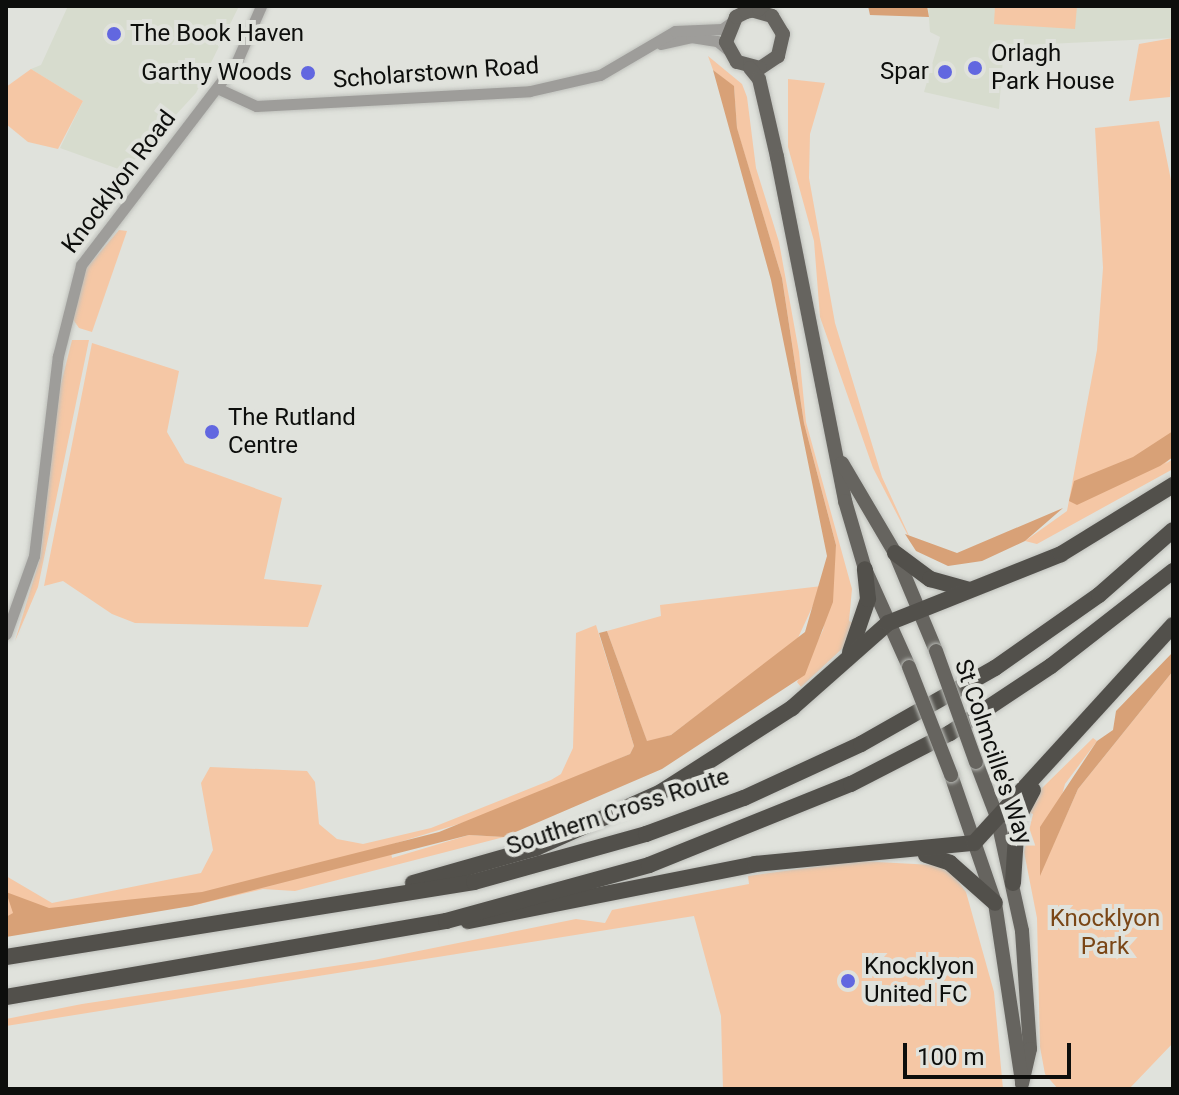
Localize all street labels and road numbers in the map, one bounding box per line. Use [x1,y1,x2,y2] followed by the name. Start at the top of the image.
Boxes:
[332,51,540,95] street label: Scholarstown Road
[56,105,182,259] street label: Knocklyon Road
[948,656,1038,848] street label: St Colmcille's Way
[503,762,733,862] street label: Southern Cross Route

